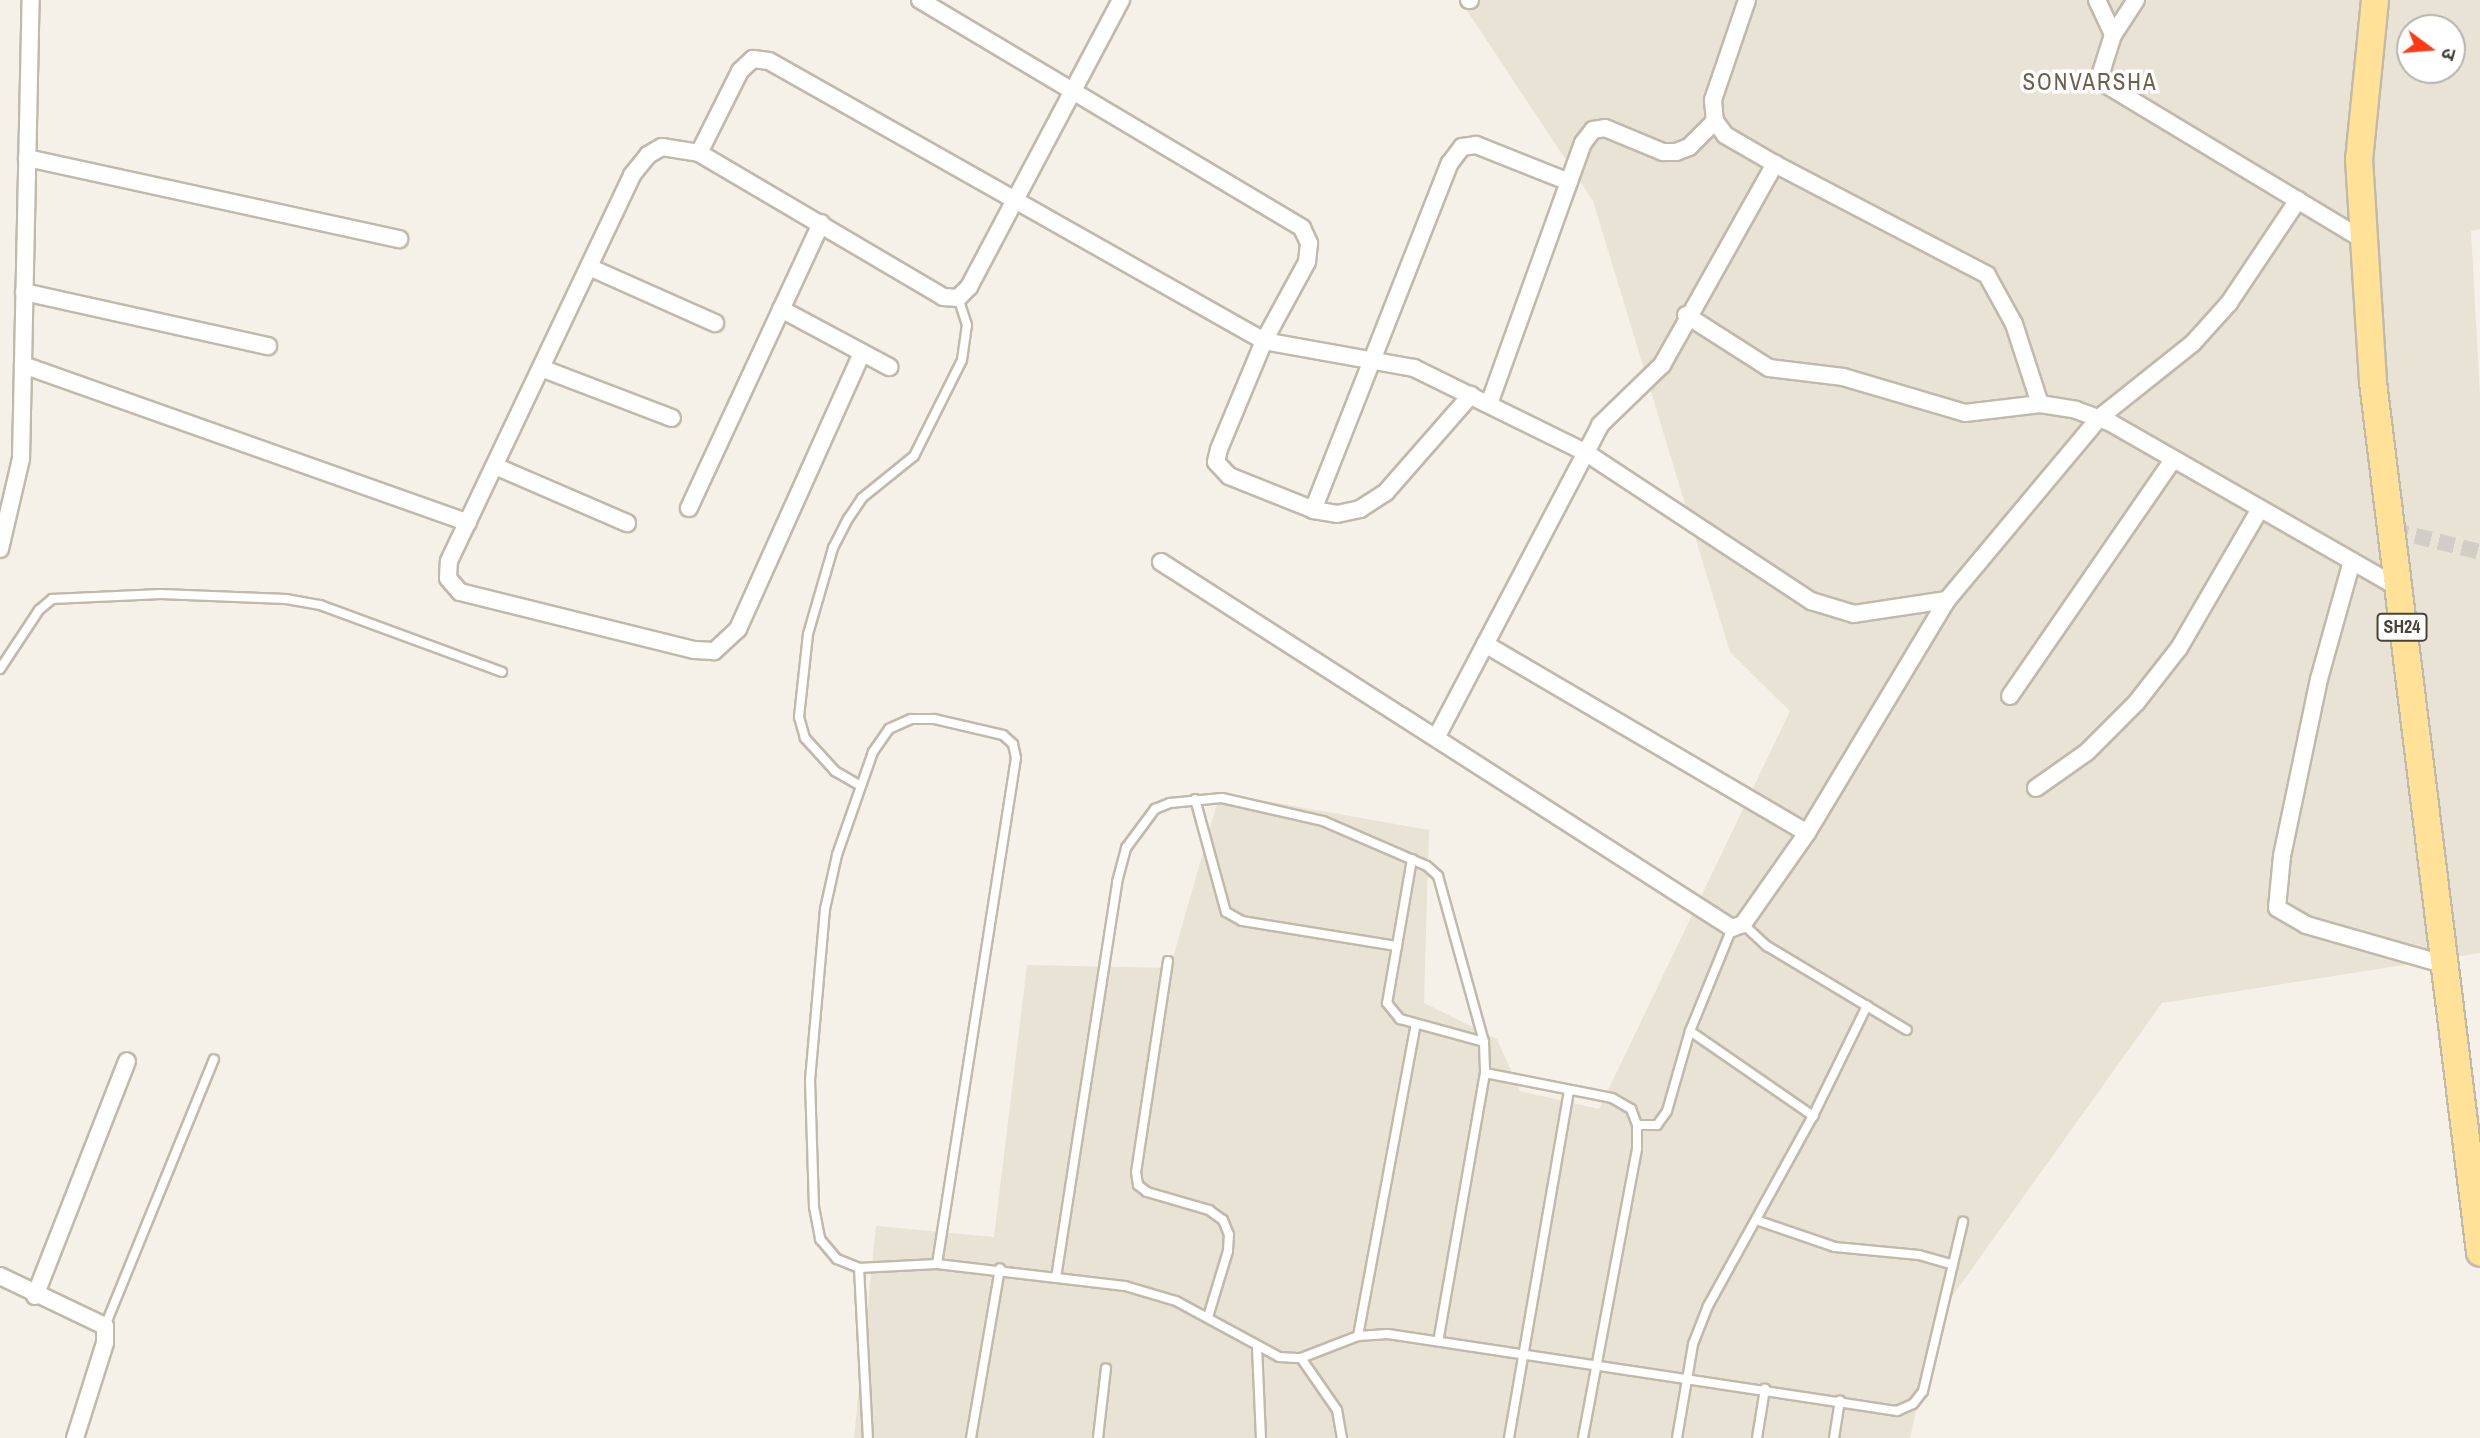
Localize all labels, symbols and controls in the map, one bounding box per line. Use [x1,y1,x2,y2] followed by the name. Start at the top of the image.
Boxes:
[2396,14,2466,84] north arrow
[2435,45,2463,63] text: उ
[2024,68,2156,96] district label: SONVARSHA
[2376,612,2428,642] road number: SH24

